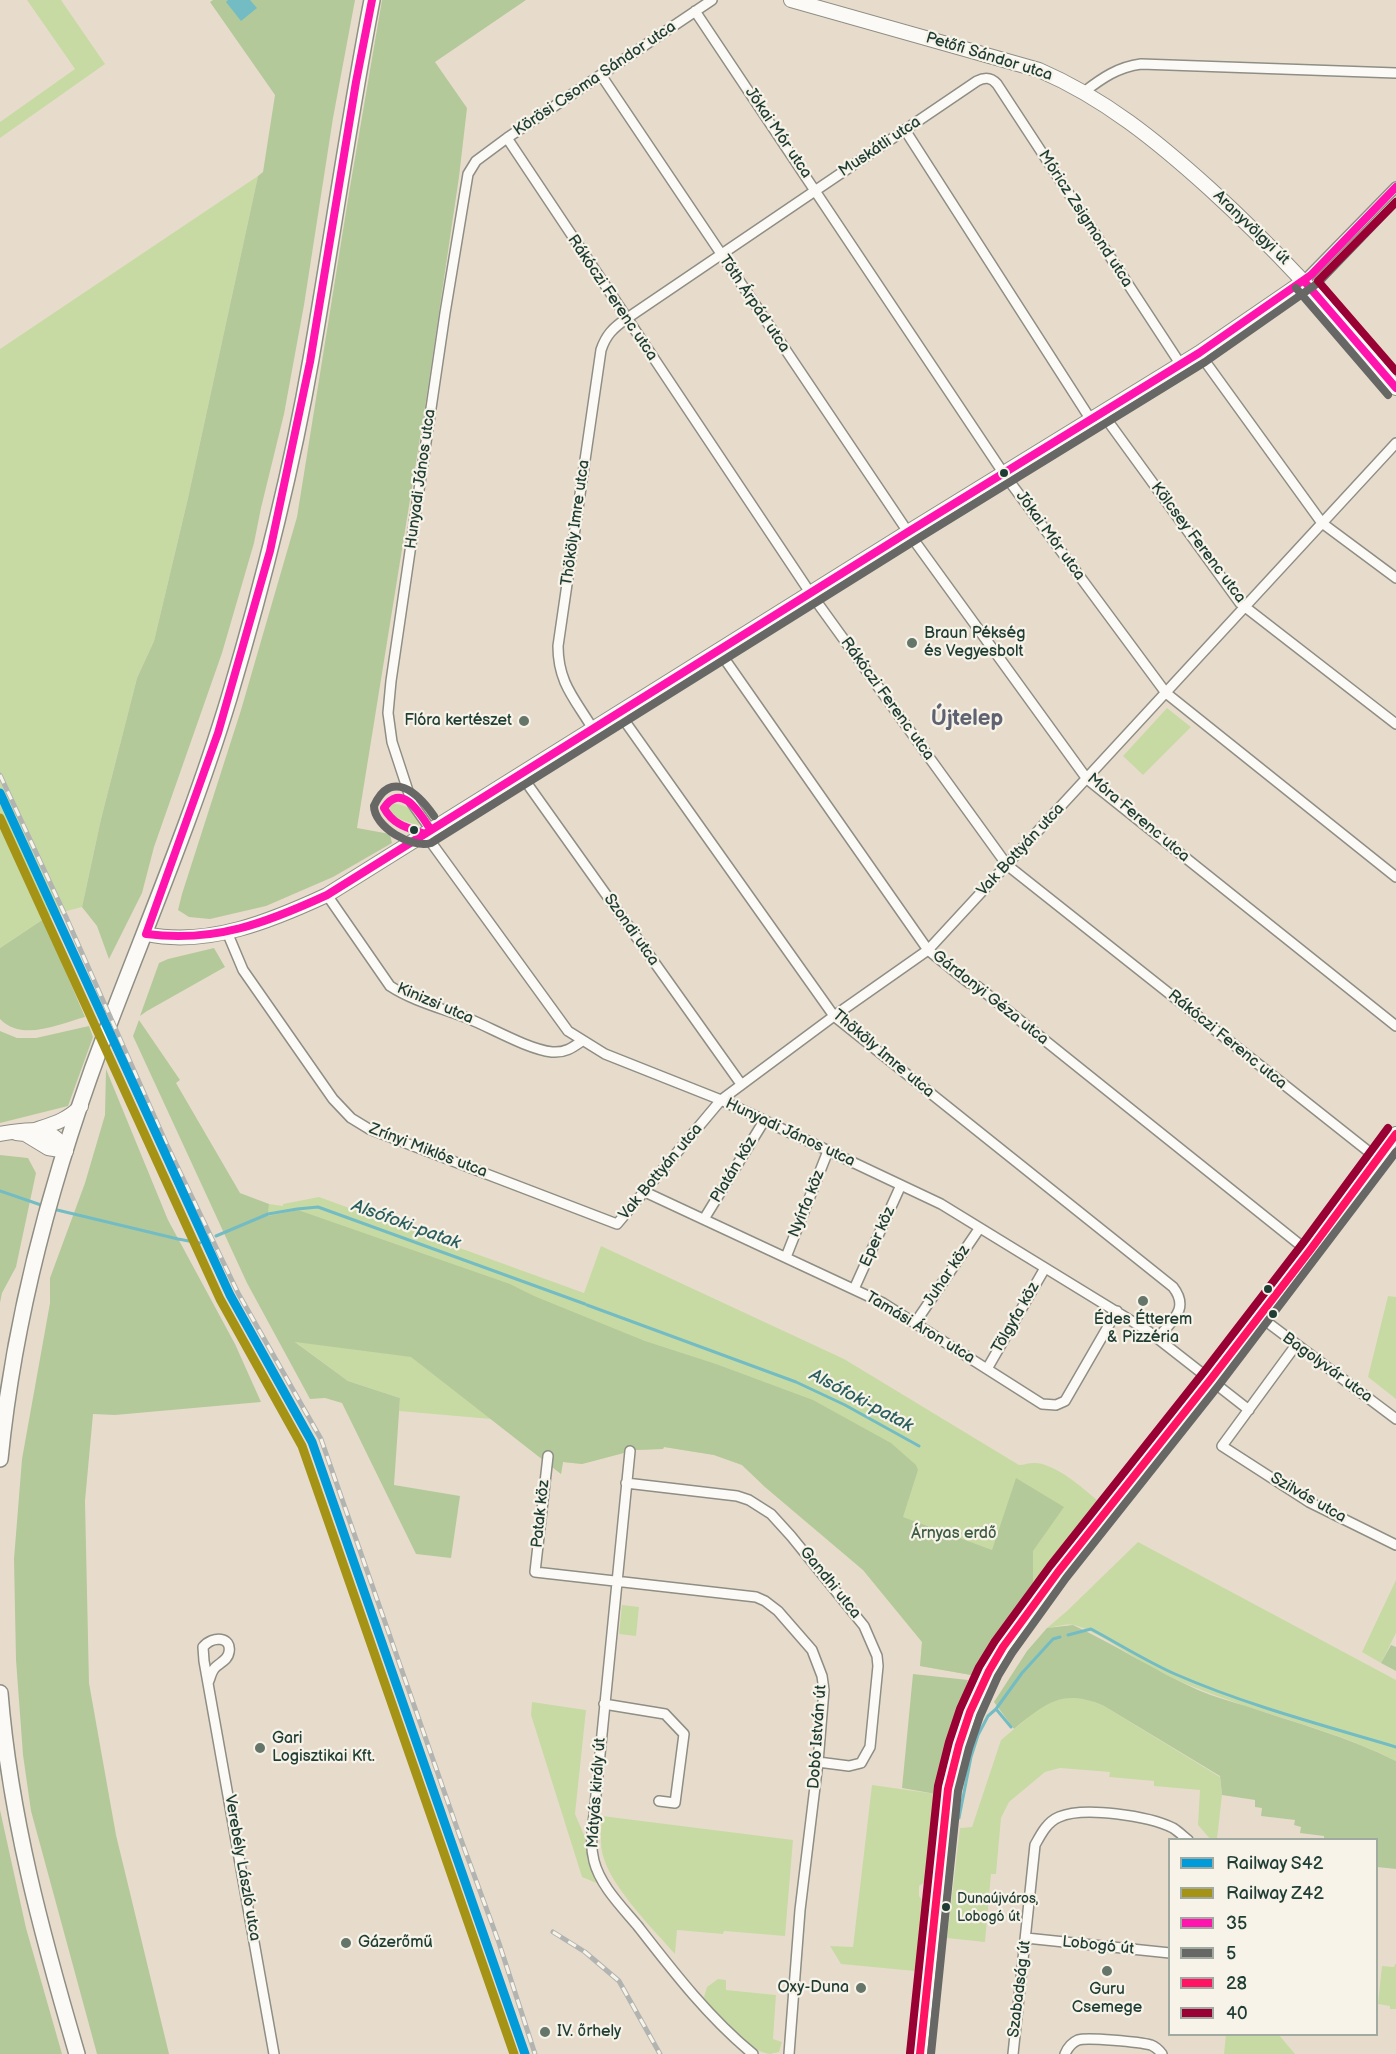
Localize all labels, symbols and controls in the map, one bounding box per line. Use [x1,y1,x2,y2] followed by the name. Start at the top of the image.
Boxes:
[510,17,680,141] street label: Körösi Csoma Sándor utca
[923,29,1055,85] street label: Petőfi Sándor utca
[740,84,816,182] street label: Jókai Mór utca
[835,113,925,181] street label: Muskátli utca
[1034,147,1136,291] street label: Móricz Zsigmond utca
[1209,187,1293,269] street label: Aranyvölgyi út
[563,231,661,365] street label: Rákóczi Ferenc utca
[714,252,794,356] street label: Tóth Árpád utca
[402,408,440,550] street label: Hunyadi János utca
[558,459,594,587] street label: Thököly Imre utca
[998,467,1010,479] unlabelled marker
[1146,479,1250,607] street label: Kölcsey Ferenc utca
[1011,488,1089,584] street label: Jókai Mór utca
[924,624,1025,662] place label: Braun Pékség és Vegyesbolt
[836,634,938,764] street label: Rákóczi Ferenc utca
[905,636,919,650] marker: Braun Pékség és Vegyesbolt
[931,706,1003,732] district label: Újtelep
[404,711,512,731] place label: Flóra kertészet
[517,714,531,728] marker: Flóra kertészet
[1083,770,1193,866] street label: Móra Ferenc utca
[973,800,1069,900] street label: Vak Bottyán utca
[408,824,420,836] unlabelled marker
[599,890,663,970] street label: Szondi utca
[928,947,1052,1049] street label: Gárdonyi Géza utca
[394,979,476,1029] street label: Kinizsi utca
[1164,986,1290,1094] street label: Rákóczi Ferenc utca
[828,1006,938,1102] street label: Thököly Imre utca
[722,1094,858,1172] street label: Hunyadi János utca
[366,1120,490,1182] street label: Zrínyi Miklós utca
[615,1120,707,1224] street label: Vak Bottyán utca
[707,1134,761,1206] street label: Platán köz
[785,1168,829,1240] street label: Nyírfa köz
[349,1195,463,1255] water label: Alsófoki-patak
[856,1204,900,1270] street label: Eper köz
[920,1242,974,1310] street label: Juhar köz
[988,1279,1044,1357] street label: Tölgyfa köz
[1262,1283,1274,1295] unlabelled marker
[862,1288,978,1368] street label: Tamási Áron utca
[1136,1294,1150,1308] marker: Édes Étterem & Pizzéria
[1267,1308,1279,1320] unlabelled marker
[1094,1310,1192,1348] place label: Édes Étterem & Pizzéria
[1278,1329,1376,1407] street label: Bagolyvár utca
[806,1365,916,1437] water label: Alsófoki-patak
[1267,1469,1349,1527] street label: Szilvás utca
[528,1479,554,1549] street label: Patak köz
[911,1524,997,1544] park label: Árnyas erdő
[795,1543,865,1623] street label: Gandhi utca
[805,1684,831,1790] street label: Dobó István út
[272,1729,375,1767] place label: Gari Logisztikai Kft.
[584,1737,610,1849] street label: Mátyás király út
[253,1741,267,1755] marker: Gari Logisztikai Kft.
[220,1793,264,1943] street label: Verebély László utca
[1168,1838,1378,2036] legend
[1226,1853,1323,1874] text: Railway S42
[1226,1883,1324,1904] text: Railway Z42
[957,1891,1038,1924] place label: Dunaújváros, Lobogó út
[940,1901,952,1913] marker: Dunaújváros, Lobogó út
[1226,1913,1247,1934] text: 35
[358,1933,433,1953] place label: Gázerőmű
[1061,1933,1135,1959] street label: Lobogó út
[339,1936,353,1950] marker: Gázerőmű
[1005,1939,1035,2039] street label: Szabadság út
[1226,1943,1236,1964] text: 5
[1100,1964,1114,1978] marker: Guru Csemege
[1226,1973,1247,1994] text: 28
[777,1978,849,1998] place label: Oxy-Duna
[1072,1980,1142,2018] place label: Guru Csemege
[854,1981,868,1995] marker: Oxy-Duna
[1226,2003,1248,2024] text: 40
[557,2022,621,2042] place label: IV. őrhely
[538,2025,552,2039] marker: IV. őrhely

